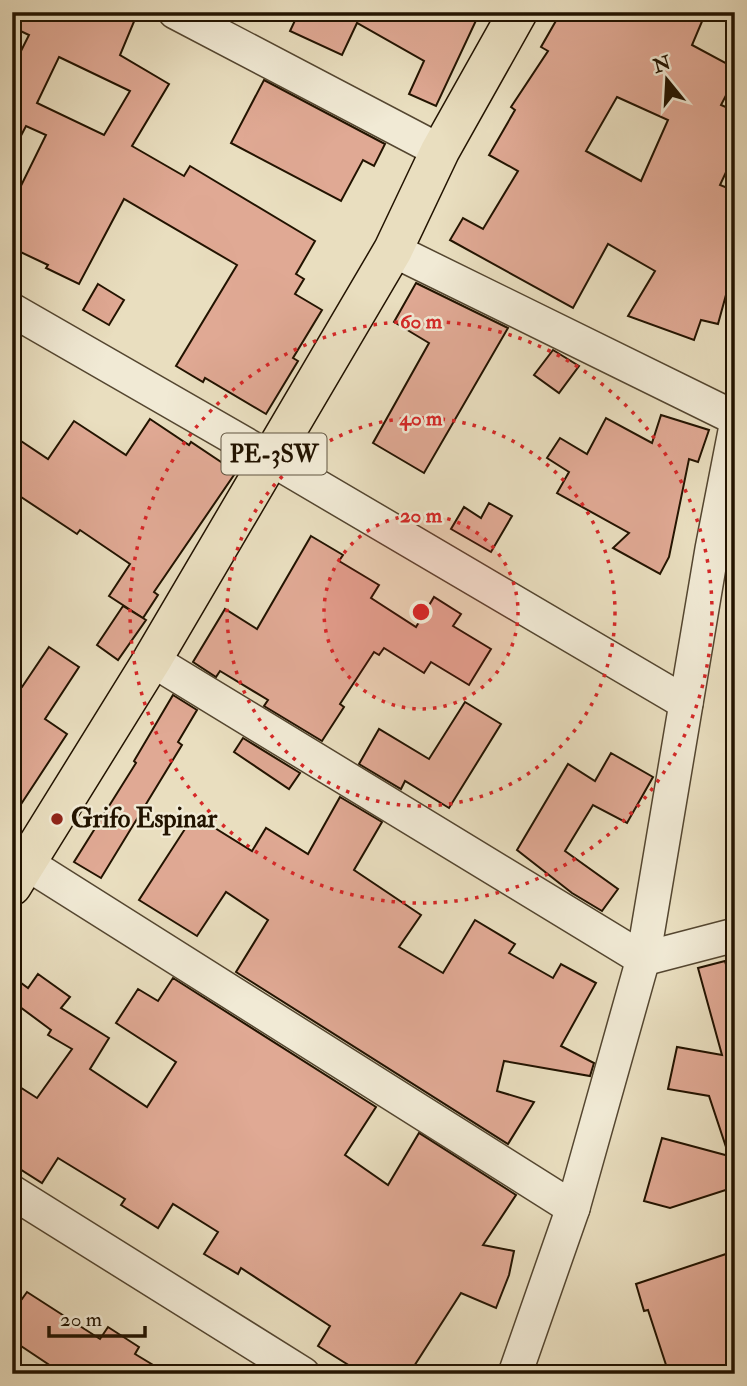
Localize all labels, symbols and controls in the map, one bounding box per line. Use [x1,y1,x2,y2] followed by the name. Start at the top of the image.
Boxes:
[632,46,702,116] north arrow
[649,50,675,79] text: N
[400,308,443,335] text: 60 m
[399,405,443,432] text: 40 m
[222,434,326,475] road number: PE-3SW
[400,502,443,529] text: 20 m
[409,600,433,624] centre of rings
[71,803,217,836] place label: Grifo Espinar
[49,811,65,827] marker: Grifo Espinar
[49,1295,145,1339] scale bar
[60,1306,102,1333] text: 20 m

